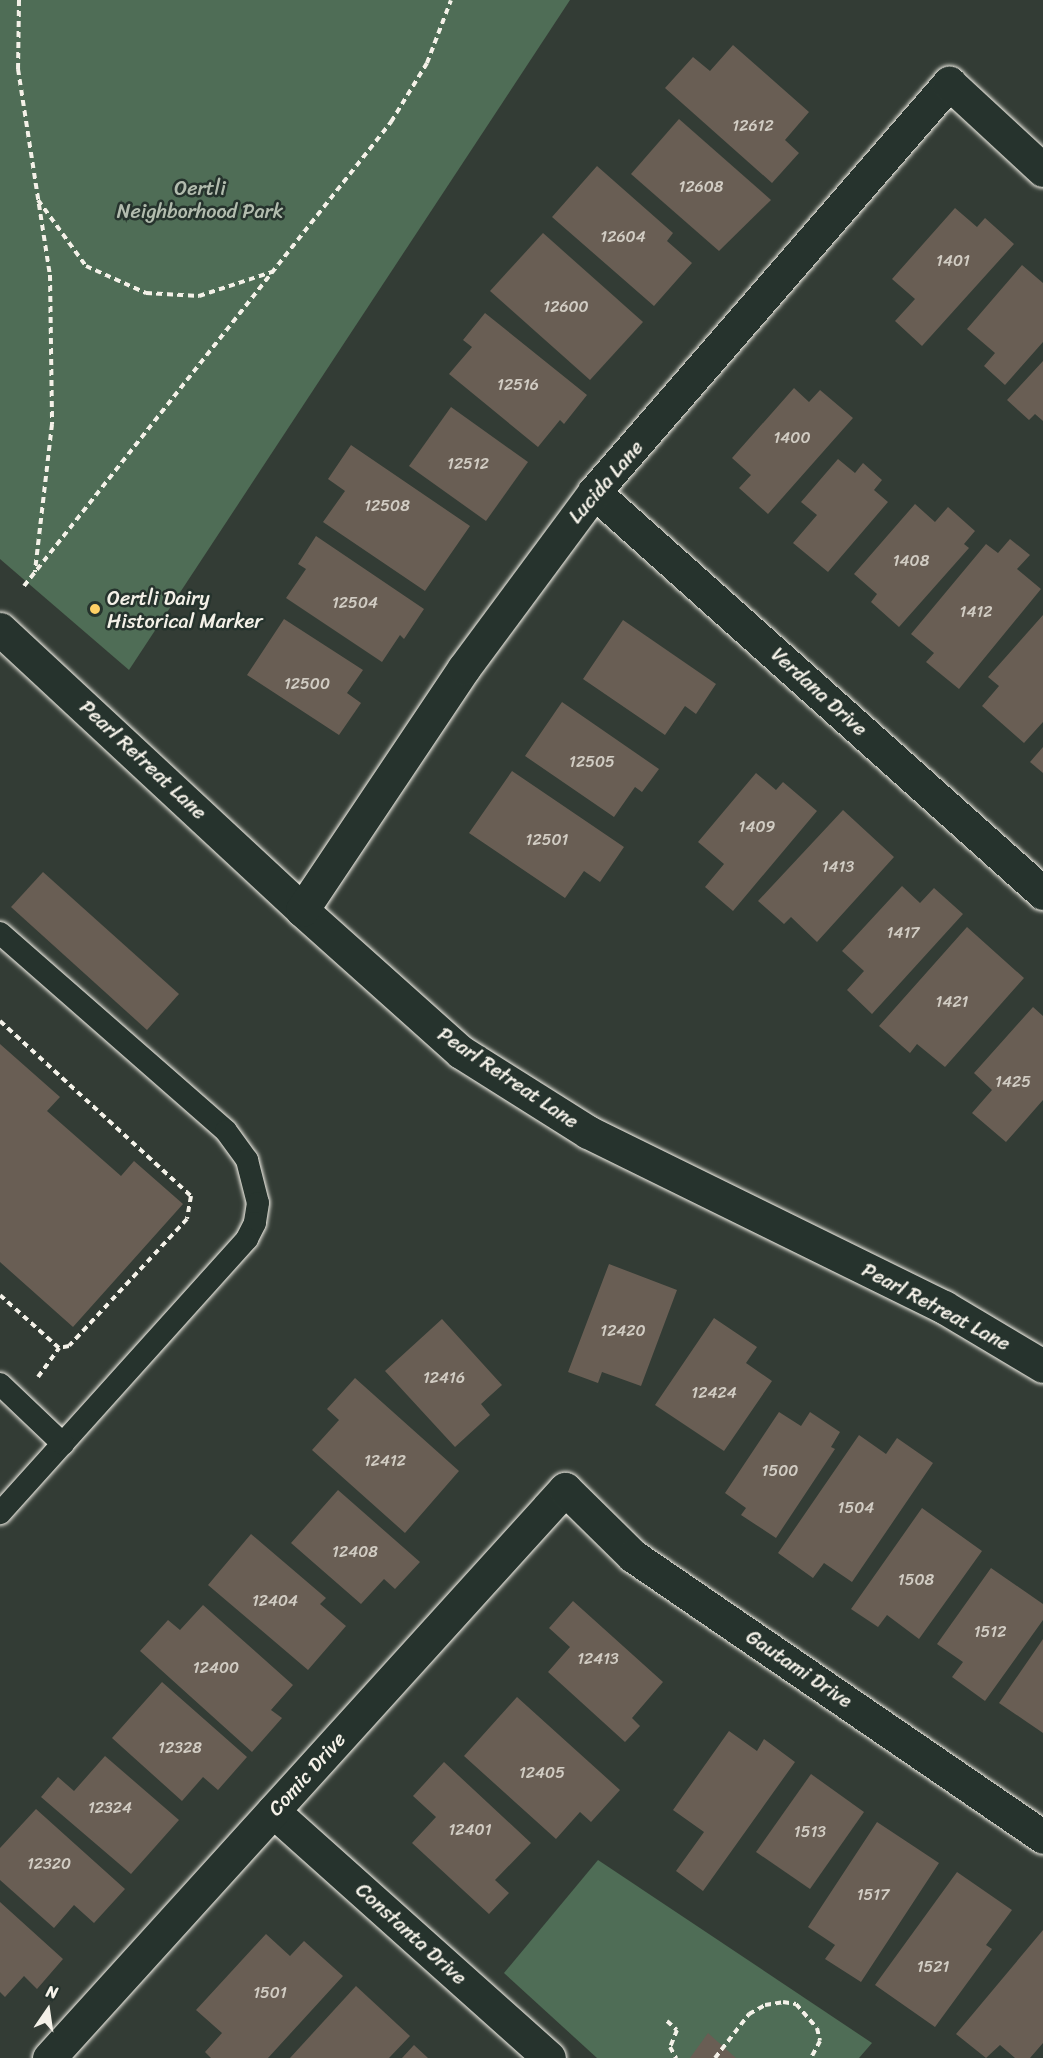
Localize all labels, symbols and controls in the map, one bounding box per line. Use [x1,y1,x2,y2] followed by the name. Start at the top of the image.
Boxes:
[732,116,774,136] house number: 12612
[117,177,283,224] park label: Oertli Neighborhood Park
[679,177,723,197] house number: 12608
[600,227,646,247] house number: 12604
[936,251,970,271] house number: 1401
[543,297,589,317] house number: 12600
[497,375,539,395] house number: 12516
[773,428,811,448] house number: 1400
[564,436,648,528] street label: Lucida Lane
[447,454,489,474] house number: 12512
[364,496,410,516] house number: 12508
[893,551,929,571] house number: 1408
[107,586,263,633] place label: Oertli Dairy Historical Marker
[332,593,378,613] house number: 12504
[88,602,102,616] marker: Oertli Dairy Historical Marker
[960,602,992,622] house number: 1412
[766,643,872,741] street label: Verdana Drive
[284,674,330,694] house number: 12500
[75,695,211,825] street label: Pearl Retreat Lane
[569,752,615,772] house number: 12505
[739,817,775,837] house number: 1409
[526,830,568,850] house number: 12501
[822,857,854,877] house number: 1413
[887,923,919,943] house number: 1417
[936,992,968,1012] house number: 1421
[433,1022,583,1134] street label: Pearl Retreat Lane
[995,1072,1031,1092] house number: 1425
[858,1258,1014,1356] street label: Pearl Retreat Lane
[600,1321,646,1341] house number: 12420
[423,1368,465,1388] house number: 12416
[691,1383,737,1403] house number: 12424
[364,1451,406,1471] house number: 12412
[762,1461,798,1481] house number: 1500
[838,1498,874,1518] house number: 1504
[332,1542,378,1562] house number: 12408
[898,1570,934,1590] house number: 1508
[252,1591,298,1611] house number: 12404
[974,1622,1006,1642] house number: 1512
[741,1625,857,1713] street label: Gautami Drive
[577,1649,619,1669] house number: 12413
[193,1658,239,1678] house number: 12400
[263,1727,351,1821] street label: Comic Drive
[158,1738,202,1758] house number: 12328
[519,1763,565,1783] house number: 12405
[88,1798,132,1818] house number: 12324
[448,1820,492,1840] house number: 12401
[794,1822,826,1842] house number: 1513
[27,1854,71,1874] house number: 12320
[351,1878,471,1990] street label: Constanta Drive
[857,1885,889,1905] house number: 1517
[917,1957,949,1977] house number: 1521
[43,1977,61,2007] text: N
[18,1980,78,2040] north arrow
[253,1983,287,2003] house number: 1501

